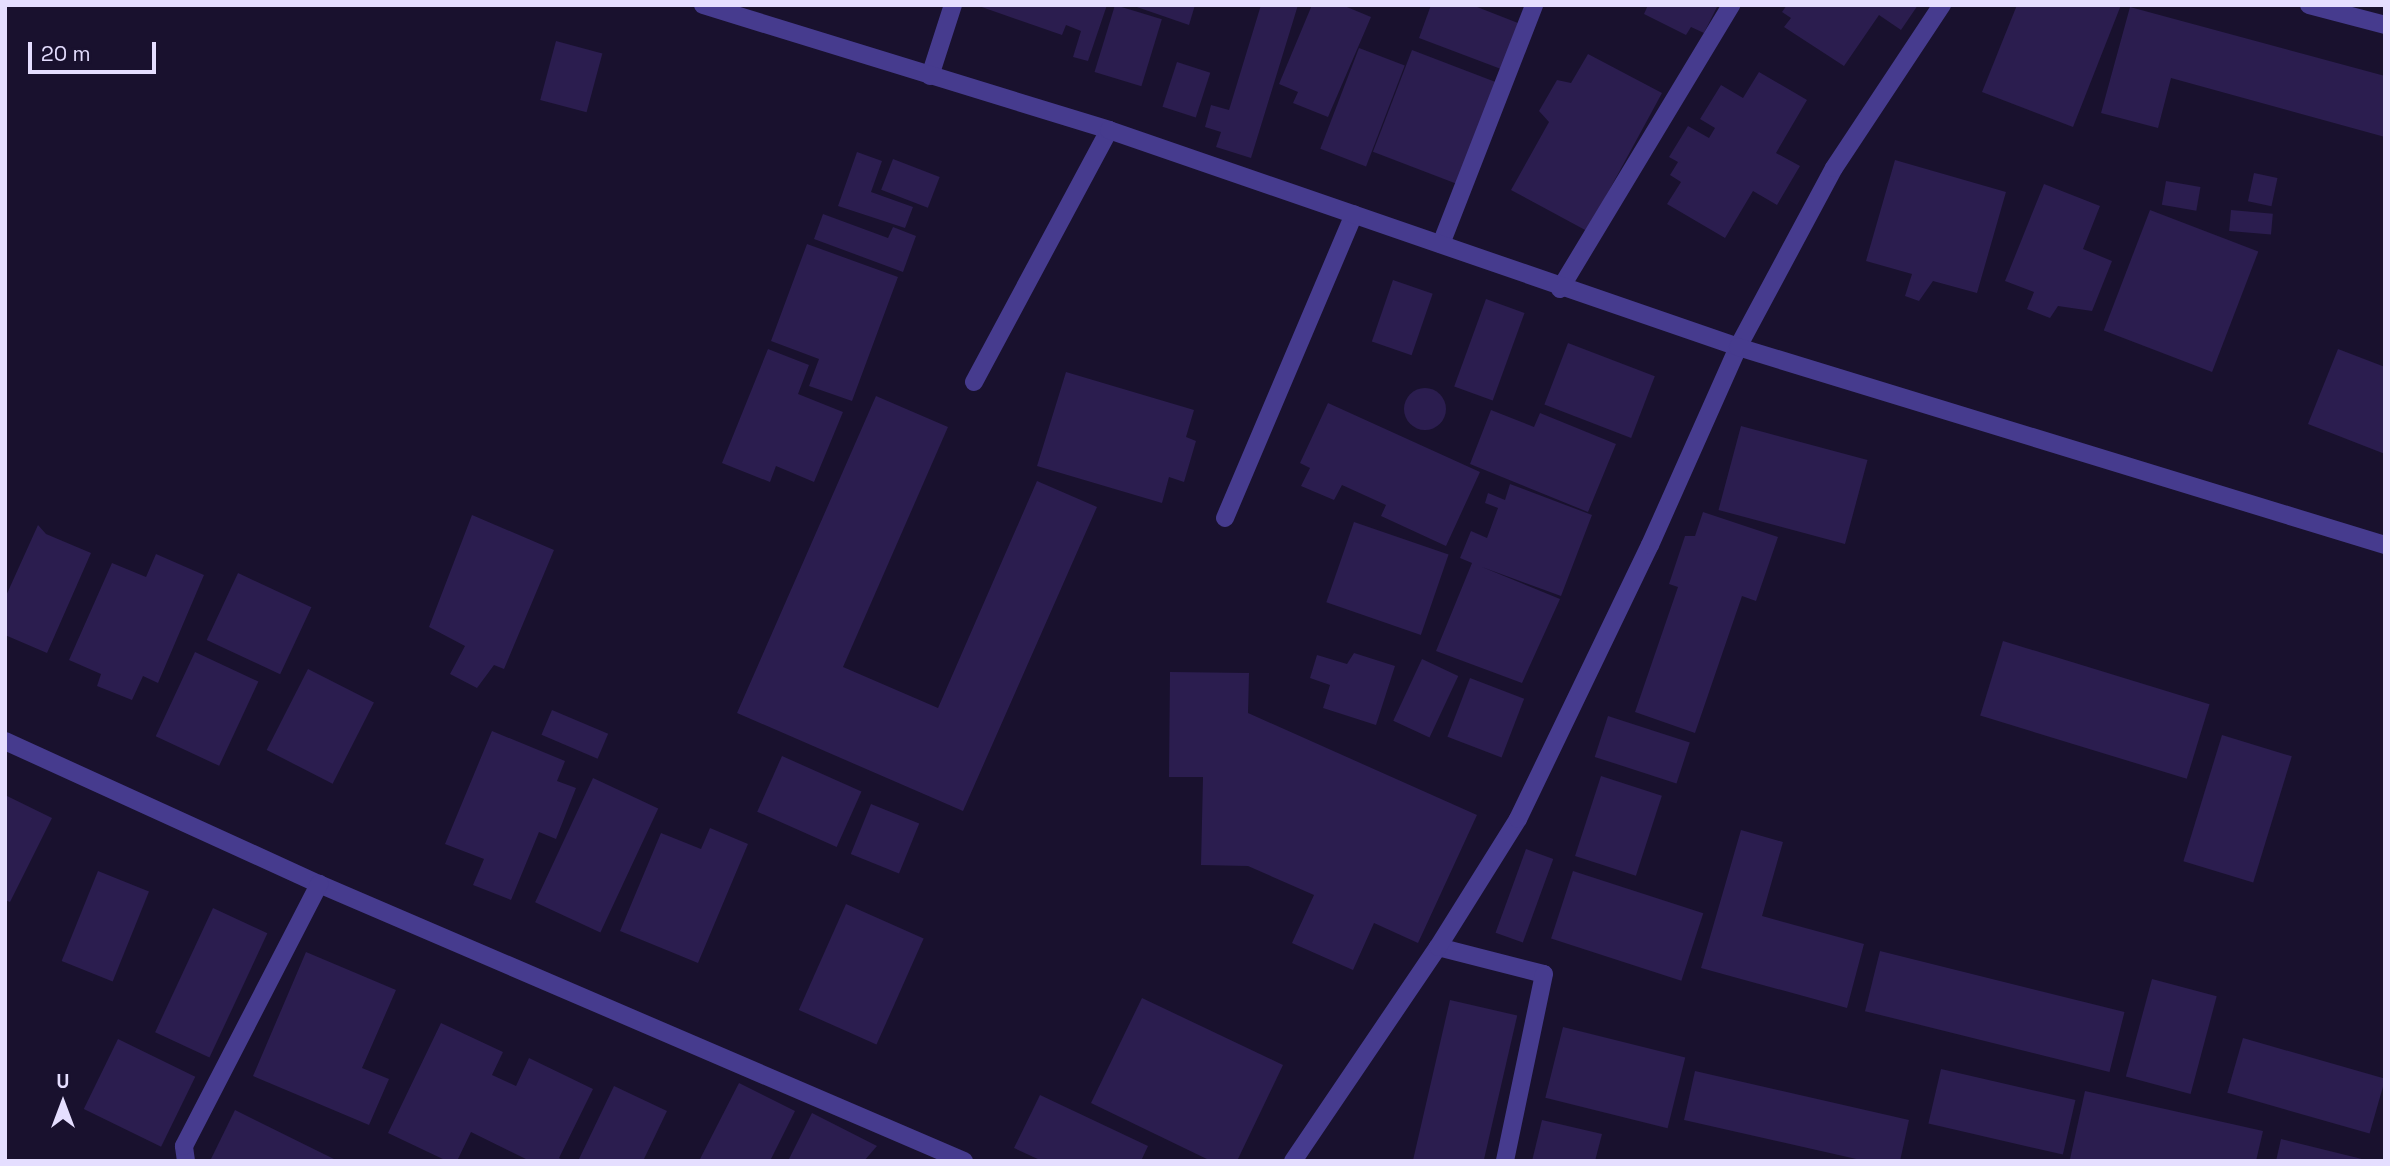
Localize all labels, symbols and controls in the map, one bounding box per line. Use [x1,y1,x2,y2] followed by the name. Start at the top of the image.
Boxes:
[32,28,159,72] scale bar
[41,40,91,67] text: 20 m
[28,1068,98,1138] north arrow
[57,1069,69,1094] text: U

